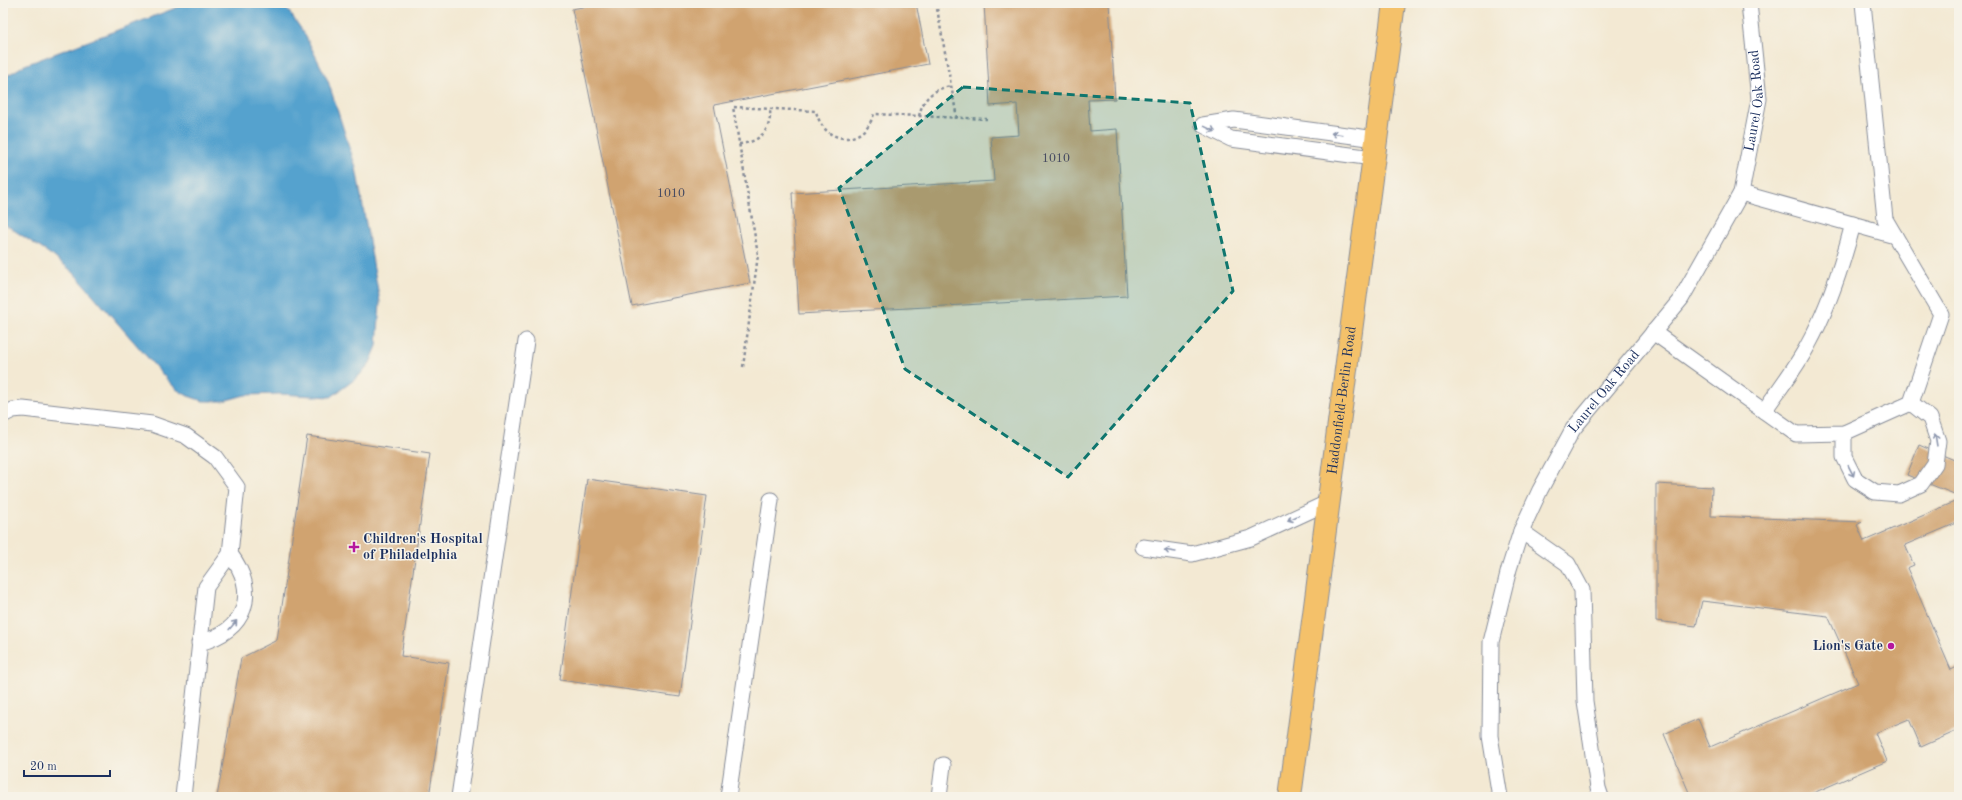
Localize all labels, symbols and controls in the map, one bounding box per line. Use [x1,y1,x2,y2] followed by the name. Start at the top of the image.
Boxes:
[1742,49,1766,153] street label: Laurel Oak Road
[1204,126,1216,133] one-way arrow
[1331,130,1344,138] one-way arrow
[1042,153,1070,165] house number: 1010
[657,188,685,200] house number: 1010
[1325,325,1359,475] street label: Haddonfield-Berlin Road
[1566,348,1642,436] street label: Laurel Oak Road
[1932,434,1940,447] one-way arrow
[1848,464,1855,476] one-way arrow
[1287,515,1299,522] one-way arrow
[363,532,483,562] place label: Children's Hospital of Philadelphia
[348,541,360,553] marker: Children's Hospital of Philadelphia
[1164,547,1177,555] one-way arrow
[228,620,237,630] one-way arrow
[1812,639,1883,653] place label: Lion's Gate
[1886,641,1896,651] marker: Lion's Gate
[24,752,110,778] scale bar
[30,761,57,773] text: 20 m

